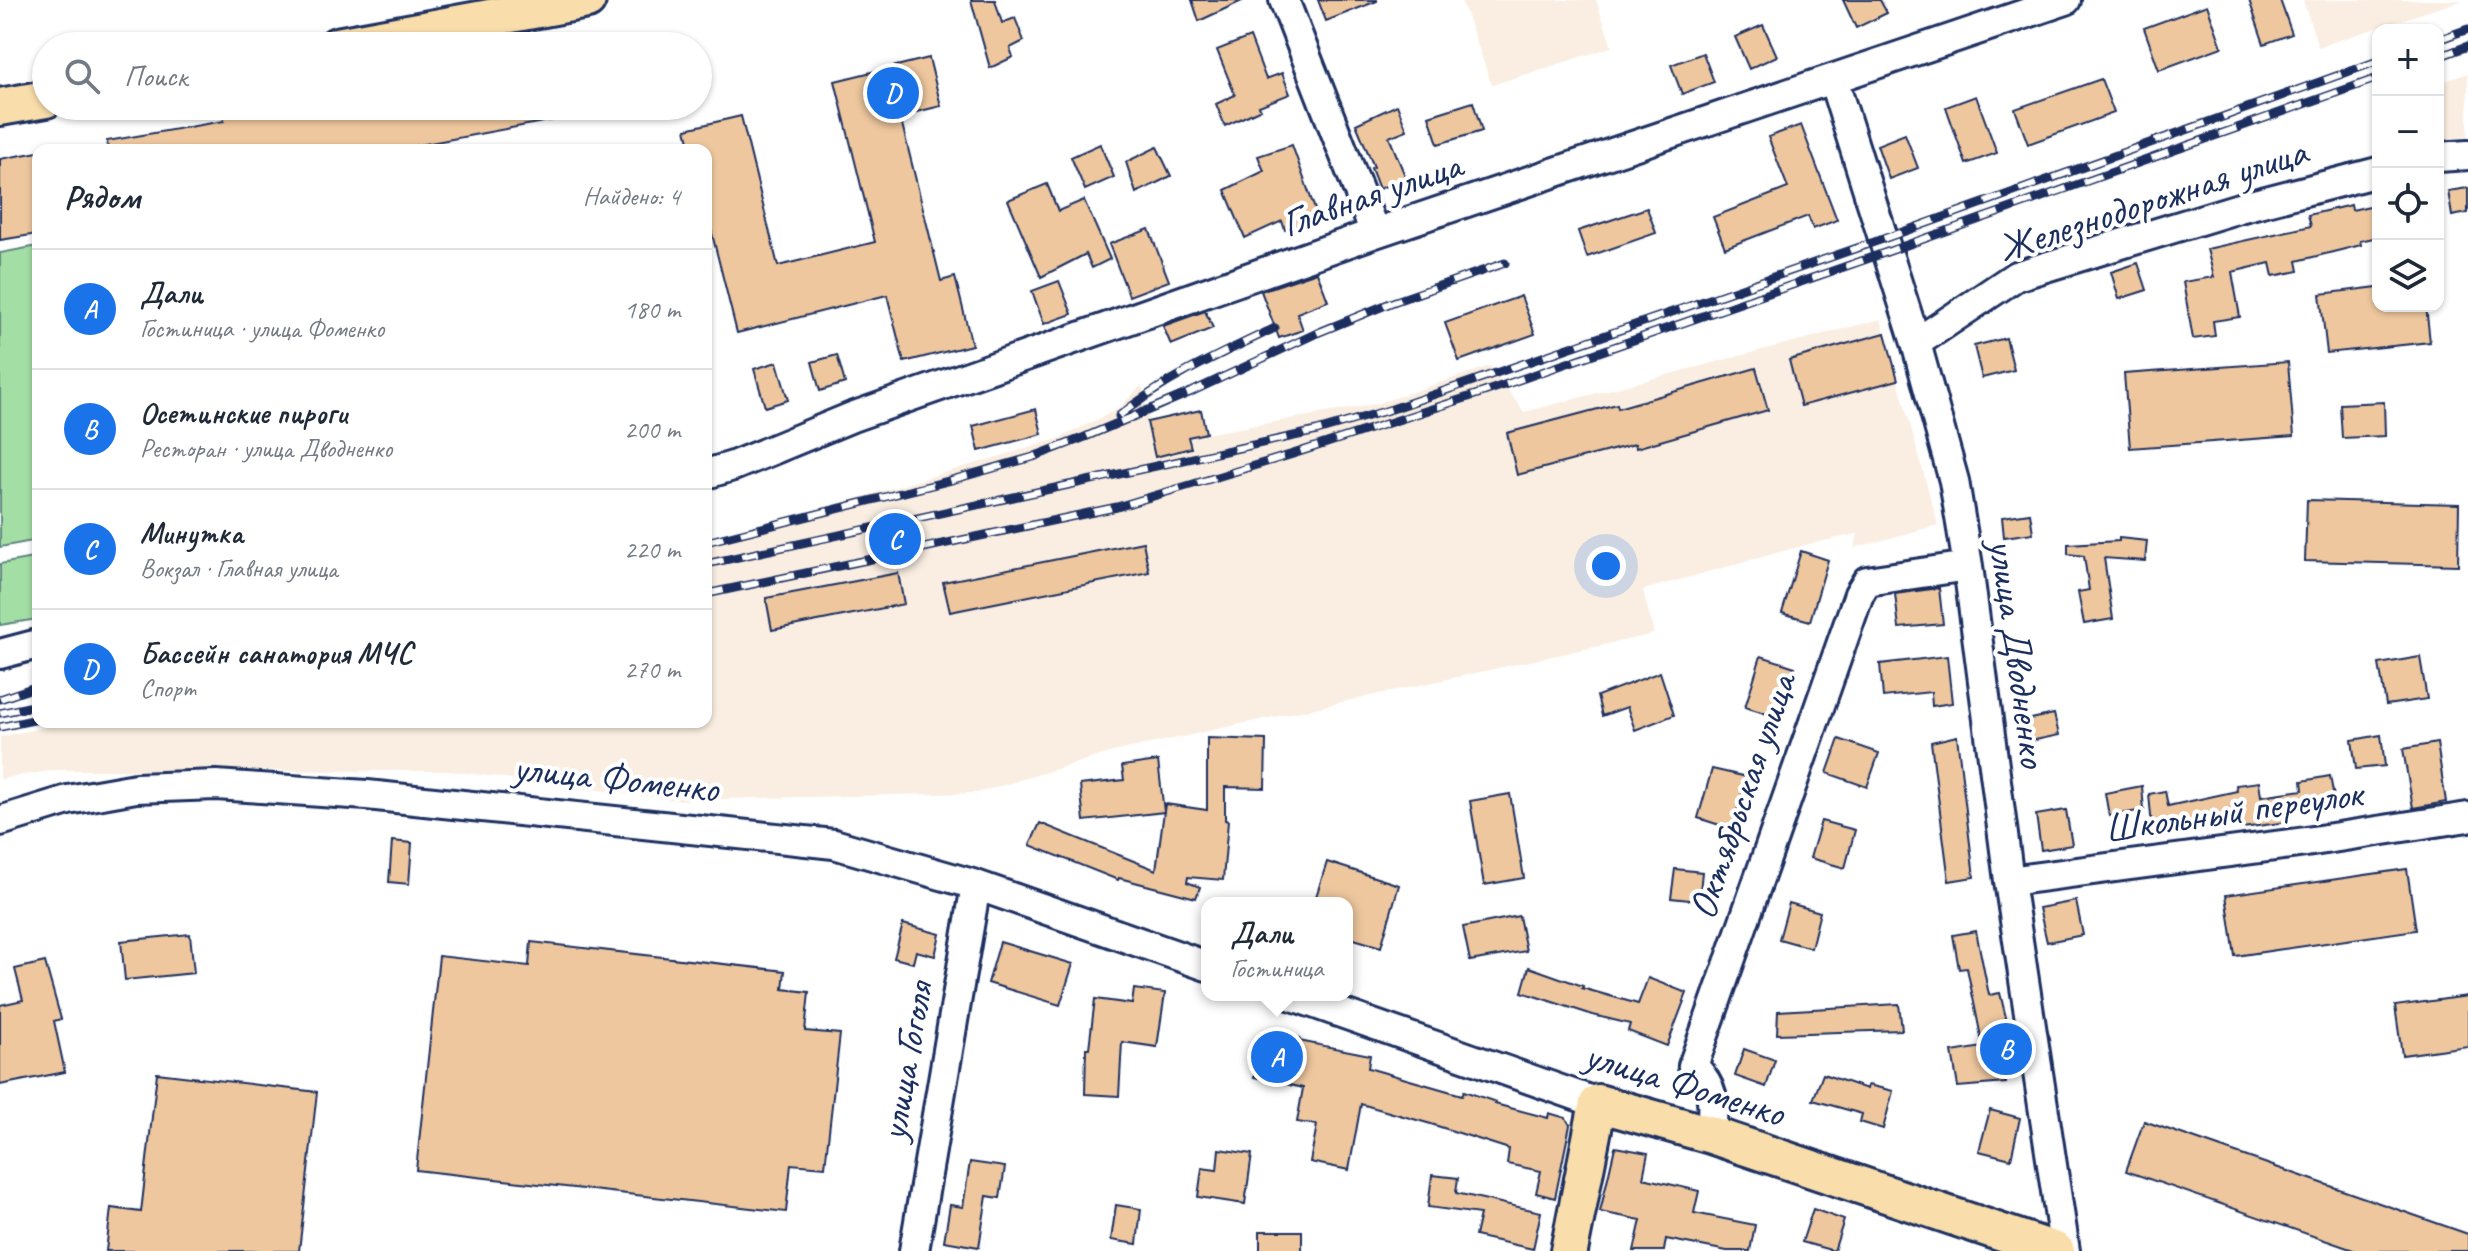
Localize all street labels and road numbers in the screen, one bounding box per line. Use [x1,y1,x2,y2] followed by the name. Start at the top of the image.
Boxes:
[1992,126,2315,273] street label: Железнодорожная улица
[1275,139,1471,248] street label: Главная улица
[1977,534,2059,772] street label: улица Дводненко
[1677,664,1808,925] street label: Октябрьская улица
[509,742,723,814] street label: улица Фоменко
[2101,768,2368,854] street label: Школьный переулок
[867,975,945,1146] street label: улица Гоголя
[1577,1029,1792,1138] street label: улица Фоменко

